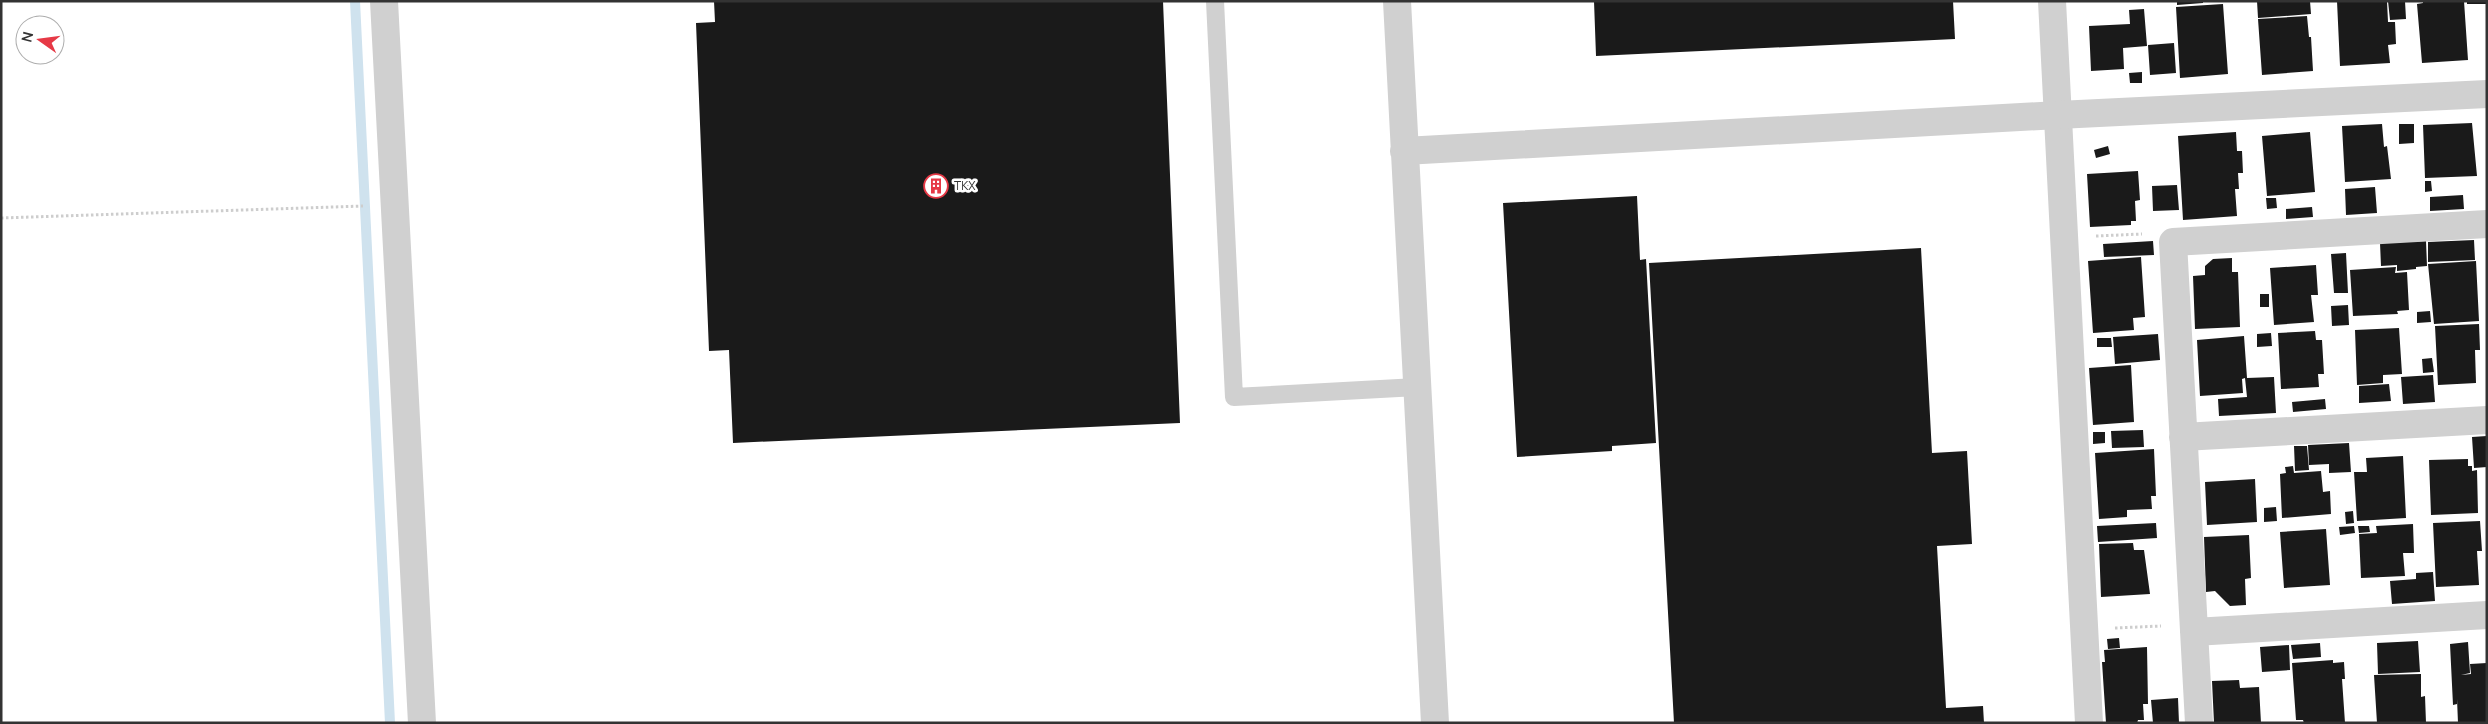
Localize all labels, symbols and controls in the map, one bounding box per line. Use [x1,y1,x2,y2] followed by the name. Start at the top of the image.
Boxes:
[15,15,65,65] north arrow
[16,30,37,44] text: N
[923,173,949,199] building icon: TKX
[954,177,976,194] place label: TKX

